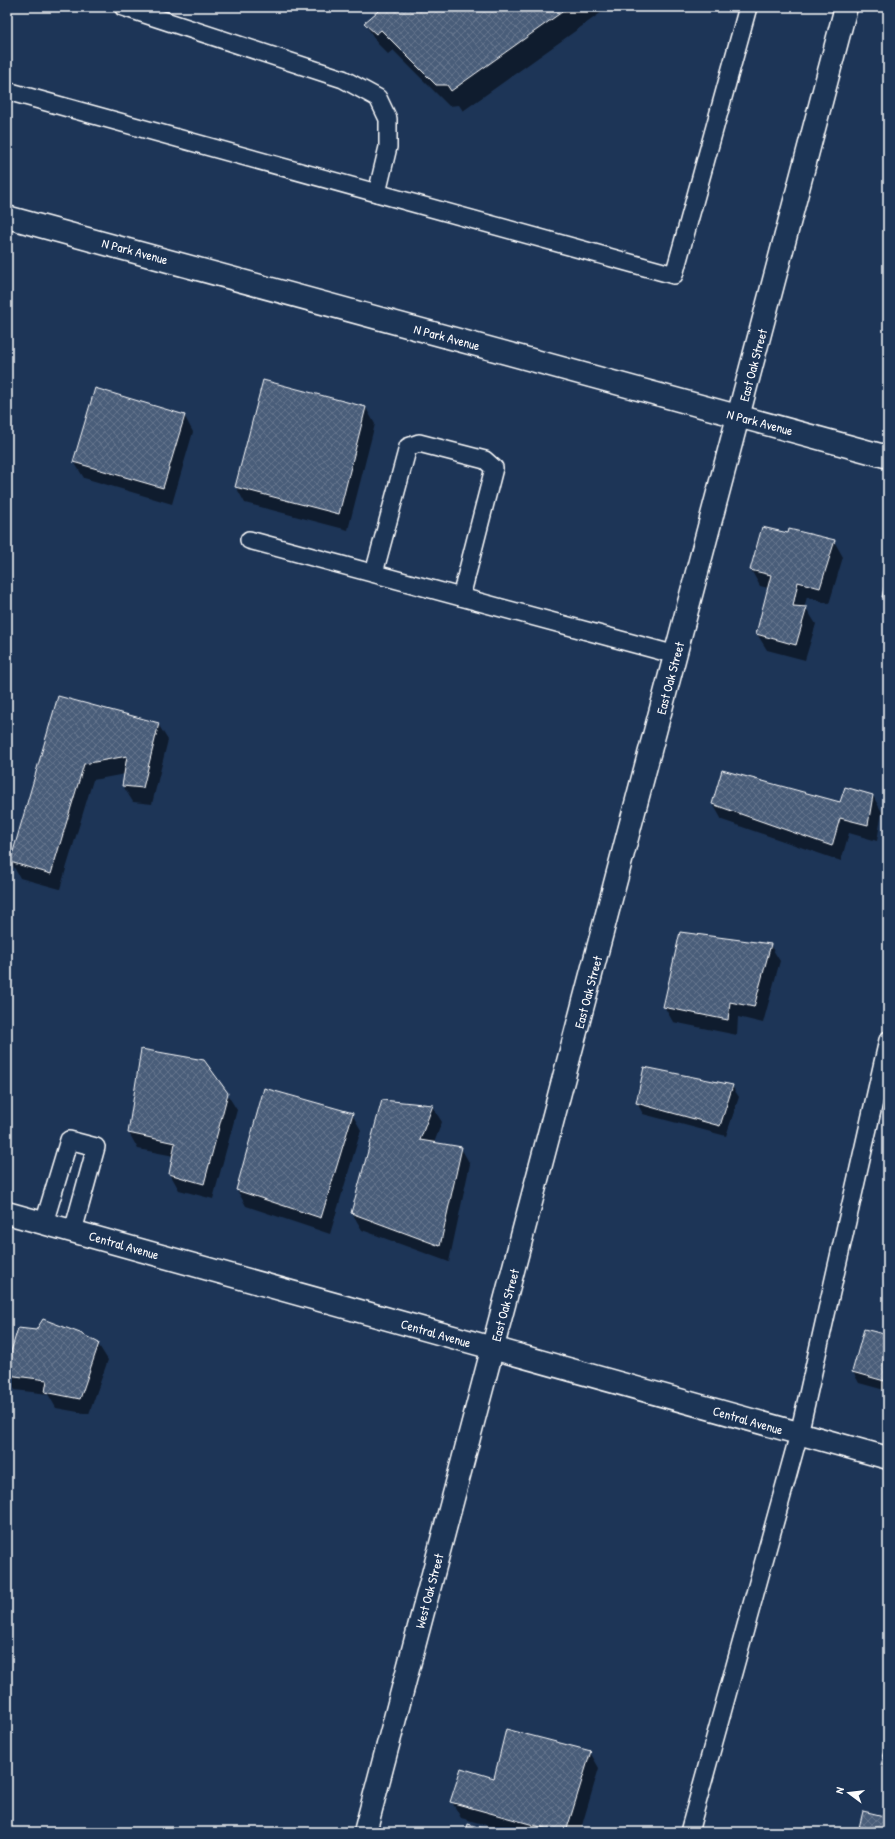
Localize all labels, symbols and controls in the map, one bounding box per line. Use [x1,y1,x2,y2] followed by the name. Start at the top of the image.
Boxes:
[100,234,170,268] street label: N Park Avenue
[412,320,482,354] street label: N Park Avenue
[735,326,771,403] street label: East Oak Street
[725,405,795,439] street label: N Park Avenue
[652,639,688,716] street label: East Oak Street
[570,953,606,1030] street label: East Oak Street
[87,1226,161,1264] street label: Central Avenue
[487,1266,523,1343] street label: East Oak Street
[399,1314,473,1352] street label: Central Avenue
[711,1401,785,1439] street label: Central Avenue
[410,1551,448,1630] street label: West Oak Street
[829,1773,869,1813] north arrow
[832,1786,847,1795] text: N

